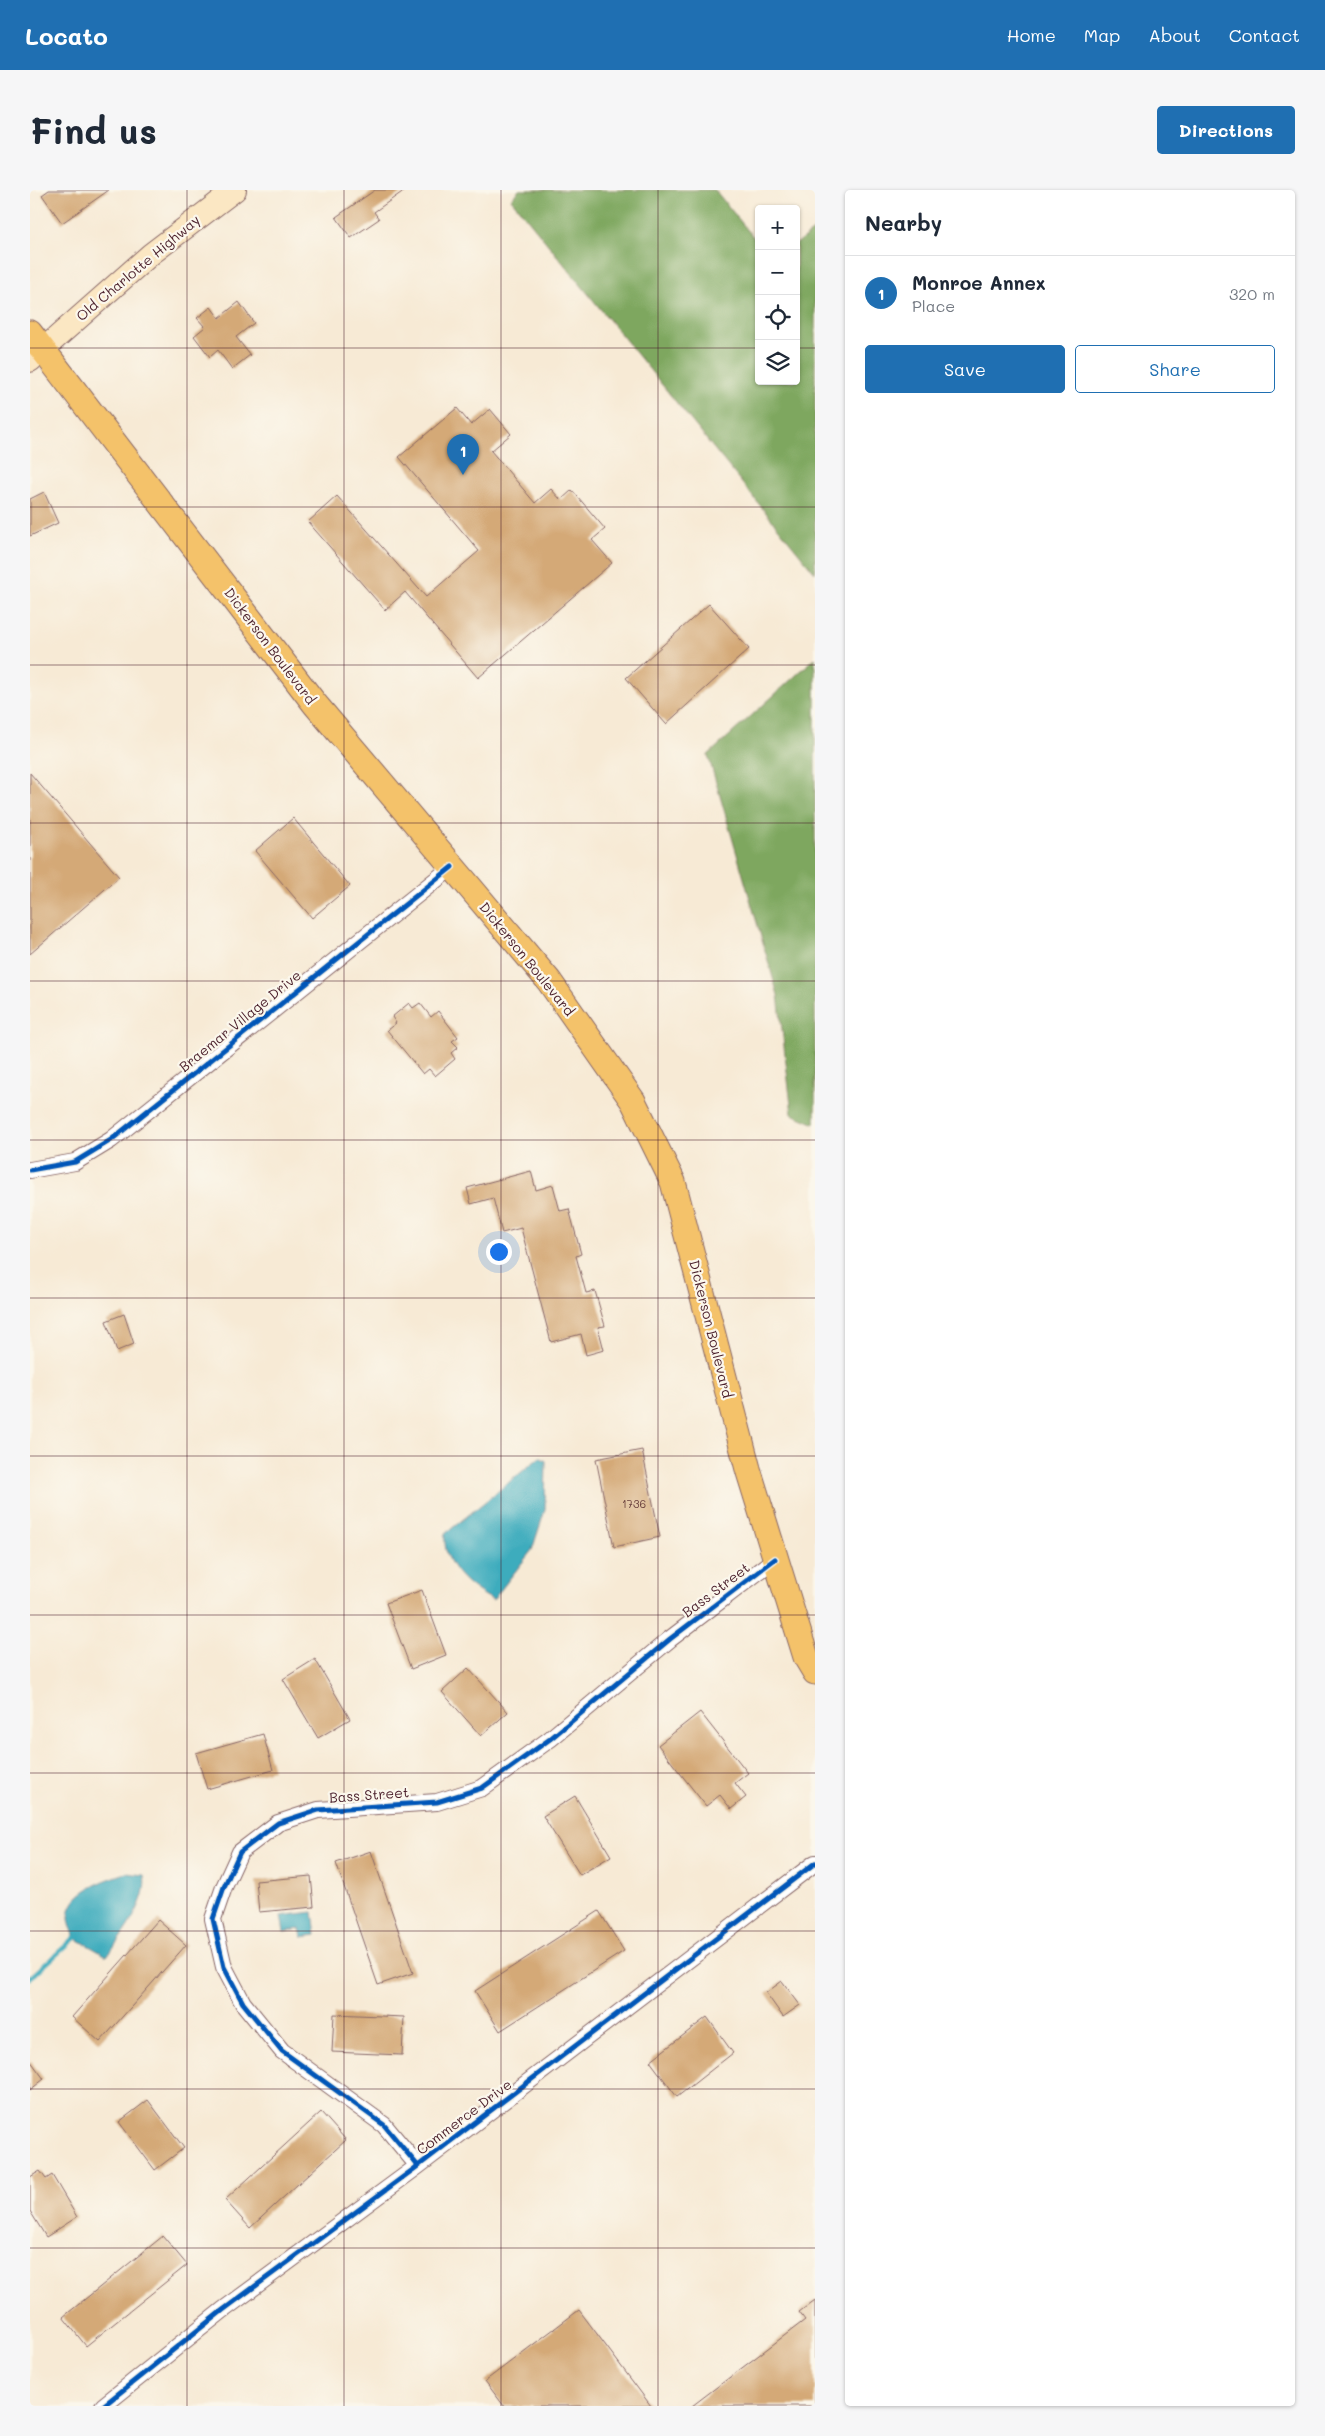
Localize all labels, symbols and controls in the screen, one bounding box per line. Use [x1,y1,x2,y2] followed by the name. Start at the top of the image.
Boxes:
[25,20,108,51] text: Locato
[1007,23,1056,47] text: Home
[1084,23,1120,47] text: Map
[1148,23,1201,47] text: About
[1229,23,1300,47] text: Contact
[1157,106,1295,154] button: Directions
[30,107,157,153] text: Find us
[755,205,800,385] map controls
[755,205,800,250] button: +
[865,209,942,236] text: Nearby
[72,210,204,325] street label: Old Charlotte Highway
[755,250,800,295] button: −
[912,270,1046,295] text: Monroe Annex
[877,283,885,304] text: 1
[1229,283,1275,304] text: 320 m
[755,295,800,340] button: locate
[912,295,955,316] text: Place
[755,340,800,385] button: layers
[865,345,1065,393] button: Save
[1075,345,1275,393] button: Share
[447,434,479,475] pin: 1
[220,583,321,708] street label: Dickerson Boulevard
[475,898,579,1020] street label: Dickerson Boulevard
[175,965,305,1076] street label: Braemar Village Drive
[486,1239,512,1265] your location
[685,1258,738,1400] street label: Dickerson Boulevard
[622,1496,646,1511] house number: 1736
[678,1558,753,1621] street label: Bass Street
[328,1782,410,1807] street label: Bass Street
[412,2074,515,2159] street label: Commerce Drive

